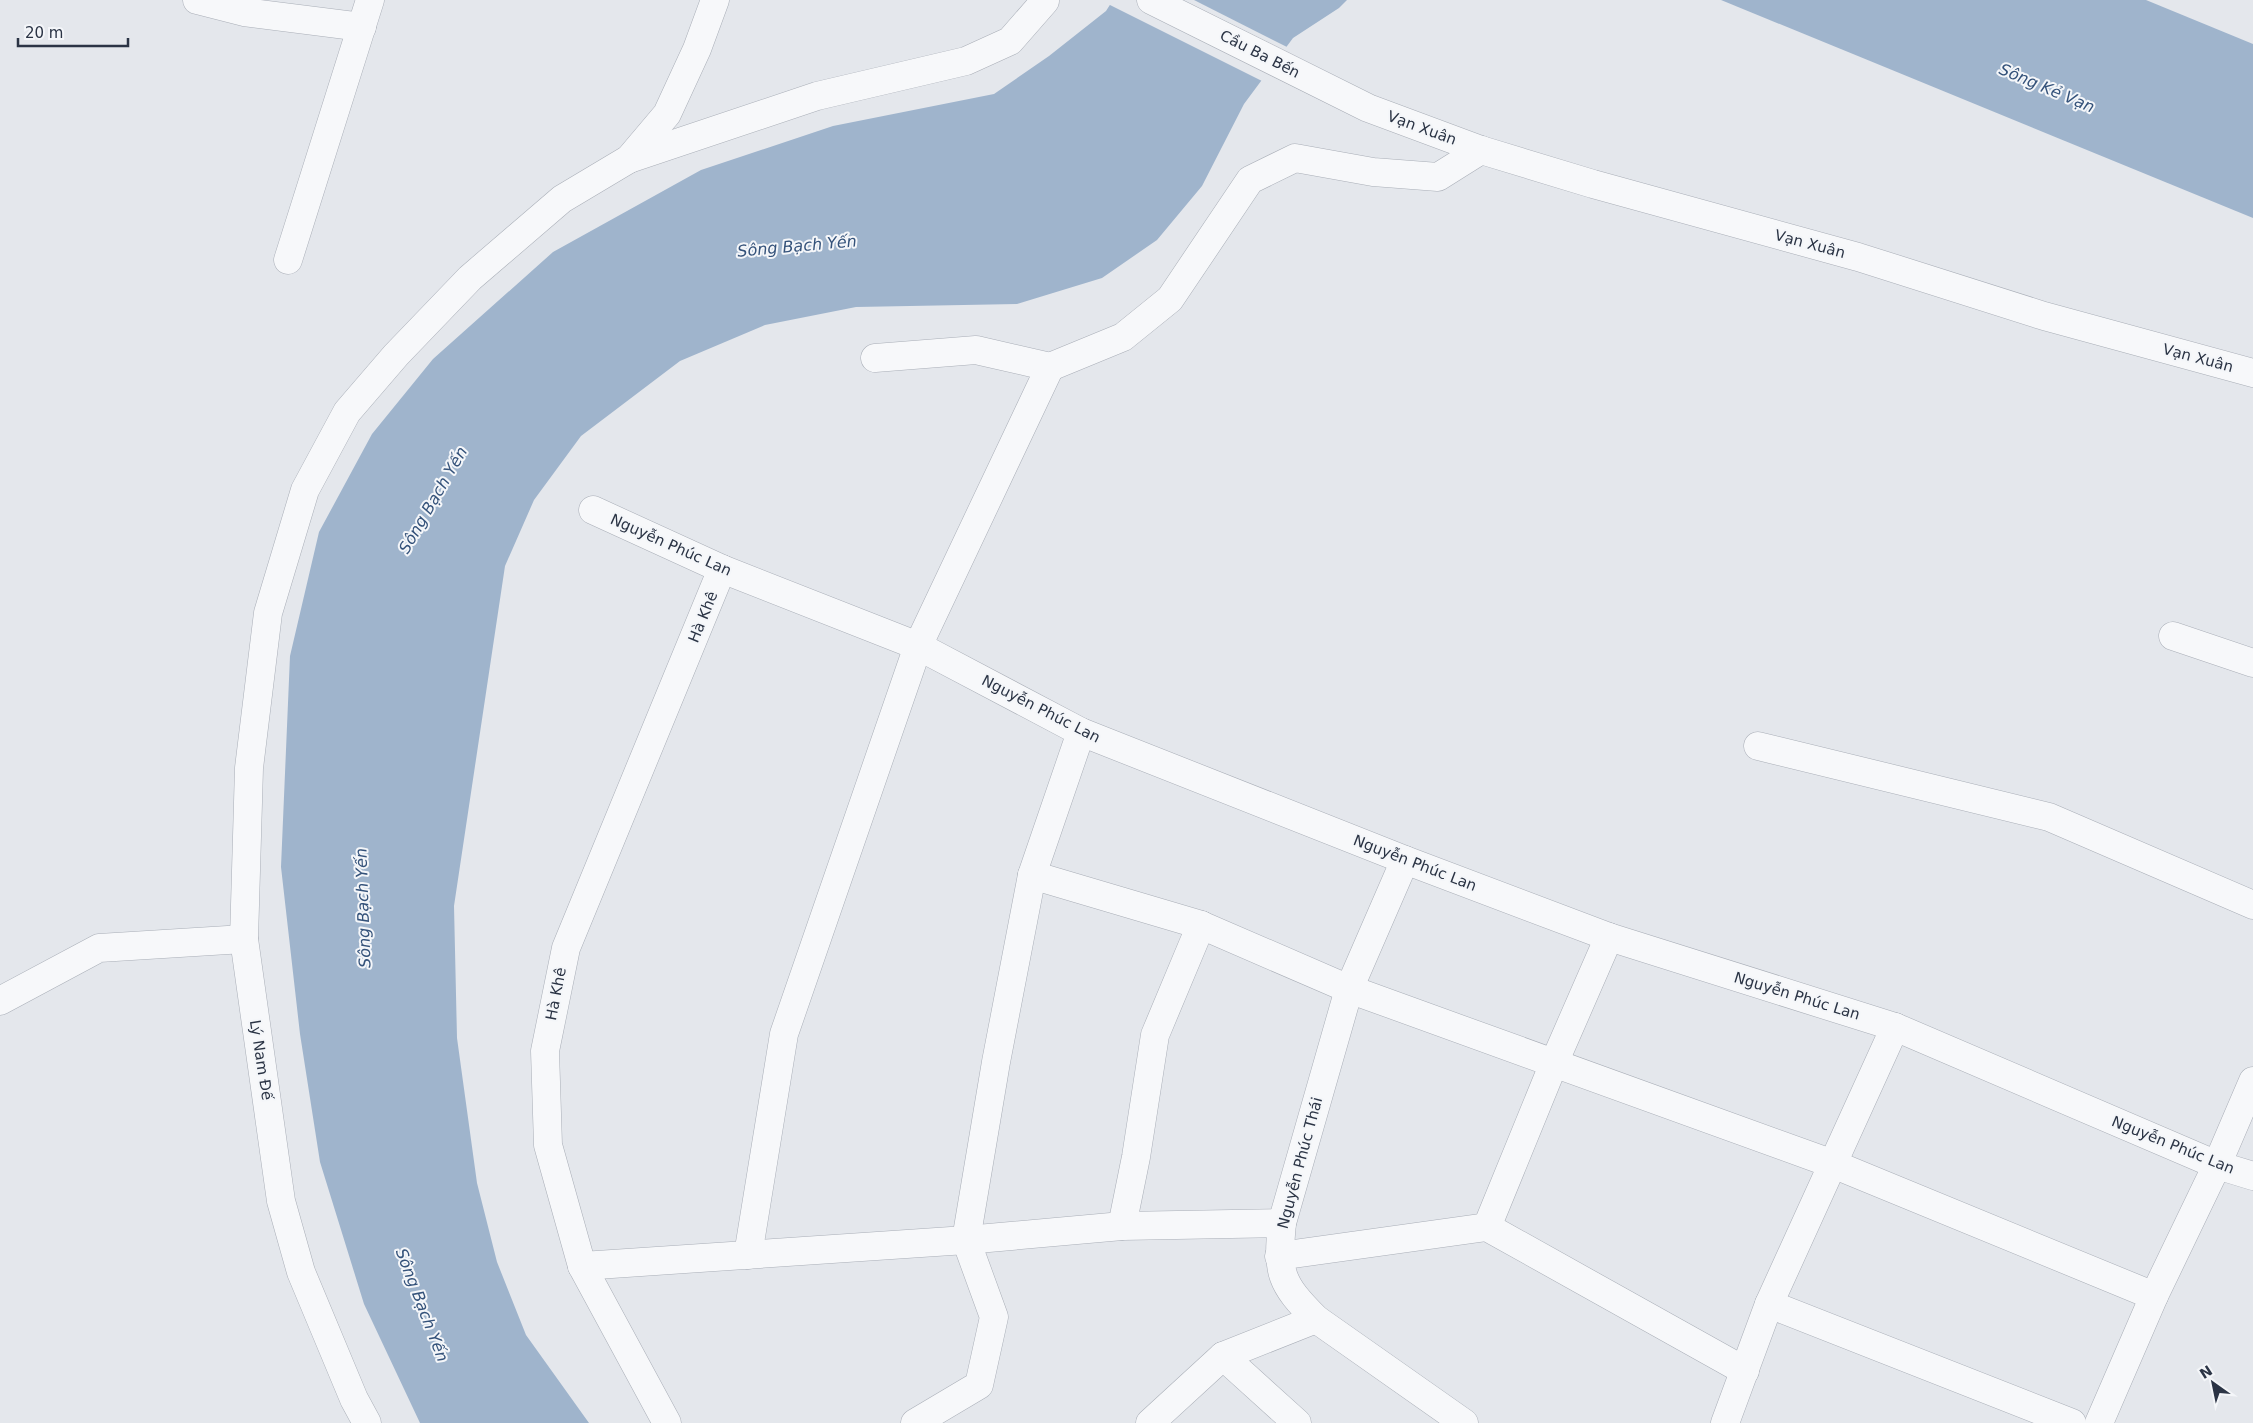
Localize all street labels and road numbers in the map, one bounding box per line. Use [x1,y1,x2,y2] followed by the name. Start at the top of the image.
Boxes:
[1217,26,1303,82] street label: Cầu Ba Bến
[1385,107,1459,149] street label: Vạn Xuân
[1773,226,1847,262] street label: Vạn Xuân
[2161,340,2235,376] street label: Vạn Xuân
[608,510,734,580] street label: Nguyễn Phúc Lan
[685,589,721,645] street label: Hà Khê
[979,671,1103,747] street label: Nguyễn Phúc Lan
[1351,831,1479,895] street label: Nguyễn Phúc Lan
[542,966,570,1022] street label: Hà Khê
[1732,968,1862,1024] street label: Nguyễn Phúc Lan
[246,1018,276,1102] street label: Lý Nam Đế
[1274,1095,1326,1231] street label: Nguyễn Phúc Thái
[2109,1112,2237,1178] street label: Nguyễn Phúc Lan

